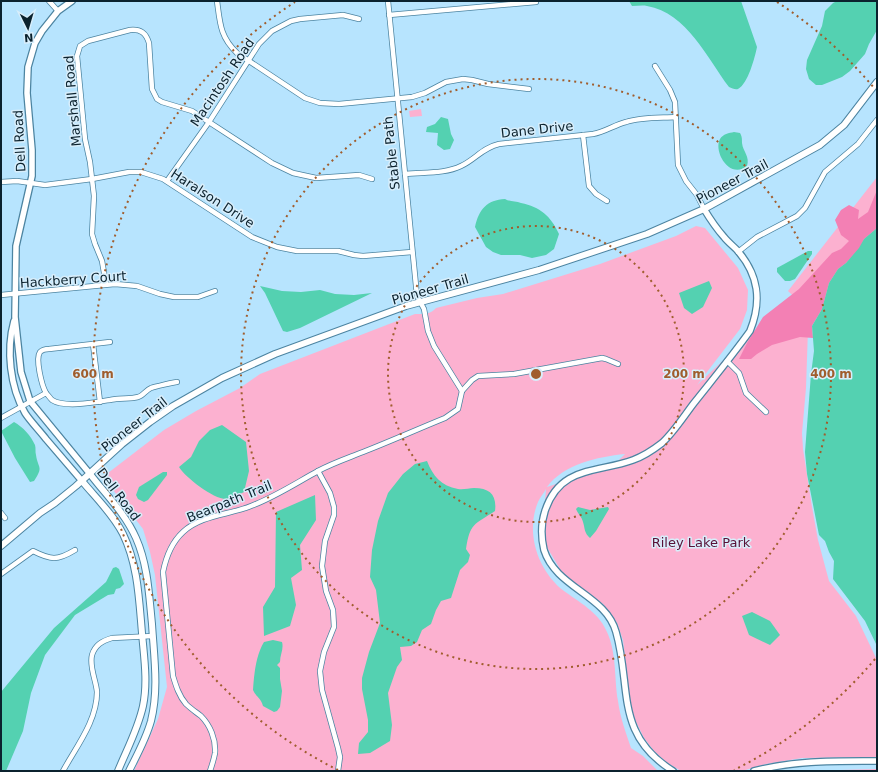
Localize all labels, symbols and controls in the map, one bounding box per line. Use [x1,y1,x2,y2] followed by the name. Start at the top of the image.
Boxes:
[8,8,48,48] north arrow
[24,31,34,44] text: N
[187,35,257,129] street label: Macintosh Road
[61,55,84,147] street label: Marshall Road
[10,110,29,172] street label: Dell Road
[380,115,403,190] street label: Stable Path
[500,118,574,141] street label: Dane Drive
[694,156,771,207] street label: Pioneer Trail
[168,166,257,231] street label: Haralson Drive
[19,268,127,291] street label: Hackberry Court
[390,271,470,308] street label: Pioneer Trail
[72,367,114,381] text: 600 m
[529,367,543,381] centre of rings
[663,367,705,381] text: 200 m
[810,367,852,381] text: 400 m
[98,394,170,455] street label: Pioneer Trail
[94,465,143,524] street label: Dell Road
[184,478,274,525] street label: Bearpath Trail
[652,535,751,550] park label: Riley Lake Park

